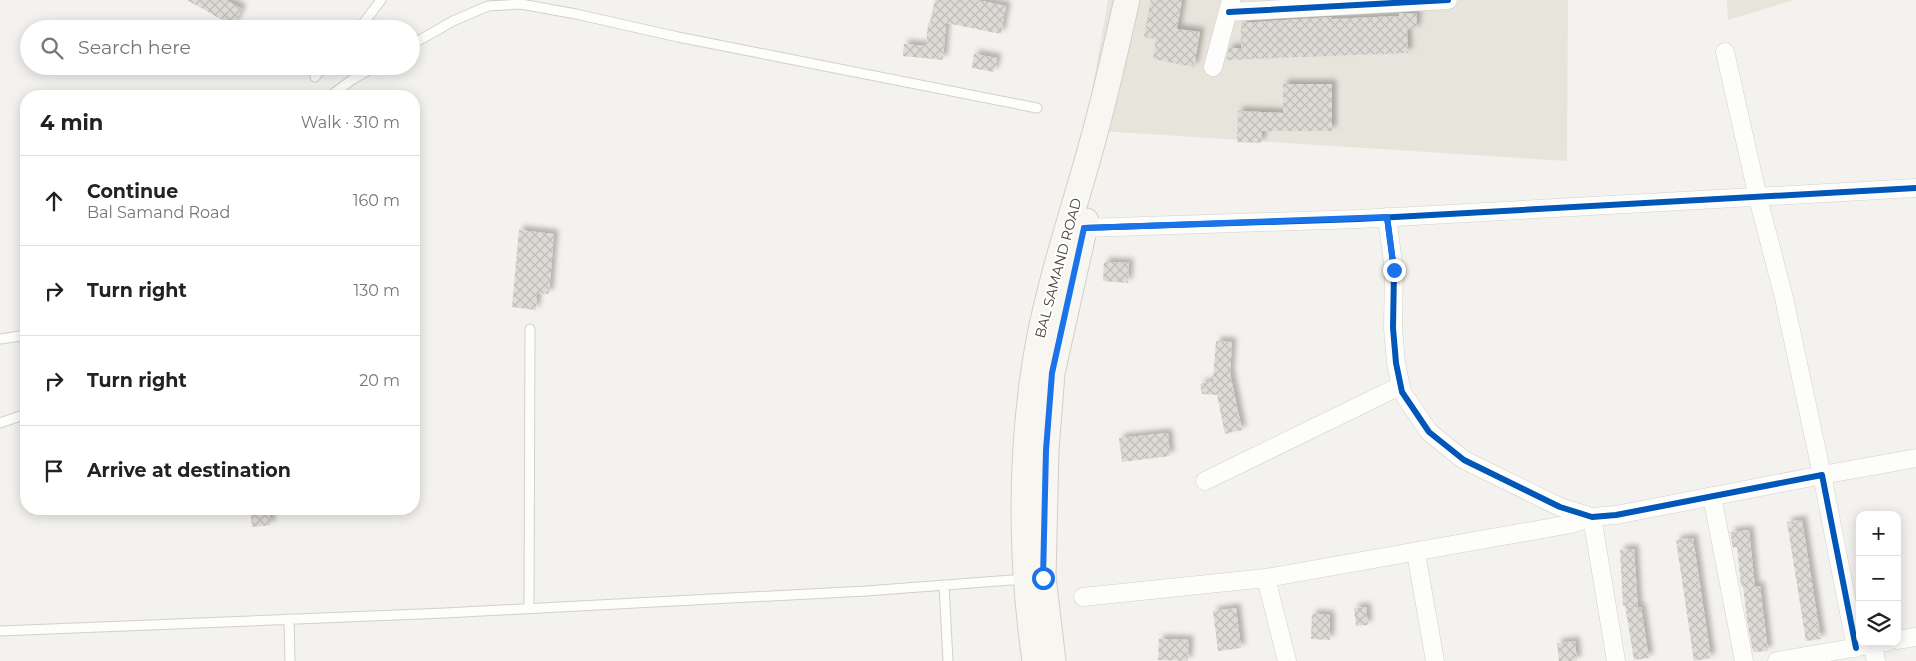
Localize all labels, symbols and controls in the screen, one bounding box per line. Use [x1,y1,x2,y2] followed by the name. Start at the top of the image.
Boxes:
[20,20,420,75] search box
[38,34,66,62] icon: search
[78,36,191,59] text: Search here
[40,110,103,135] text: 4 min
[301,113,400,132] text: Walk · 310 m
[87,180,178,203] text: Continue
[40,187,68,215] icon: ahead
[353,191,400,210] text: 160 m
[1031,196,1085,340] street label: BAL SAMAND ROAD
[87,203,230,222] text: Bal Samand Road
[1383,259,1406,282] route end
[40,277,68,305] icon: right
[87,279,187,302] text: Turn right
[353,281,400,300] text: 130 m
[40,367,68,395] icon: right
[87,369,187,392] text: Turn right
[359,371,400,390] text: 20 m
[40,457,68,485] icon: arrive
[87,459,291,482] text: Arrive at destination
[1856,511,1901,646] map controls
[1856,511,1901,556] button: +
[1856,556,1901,601] button: −
[1032,567,1055,590] route start
[1856,601,1901,646] button: layers

